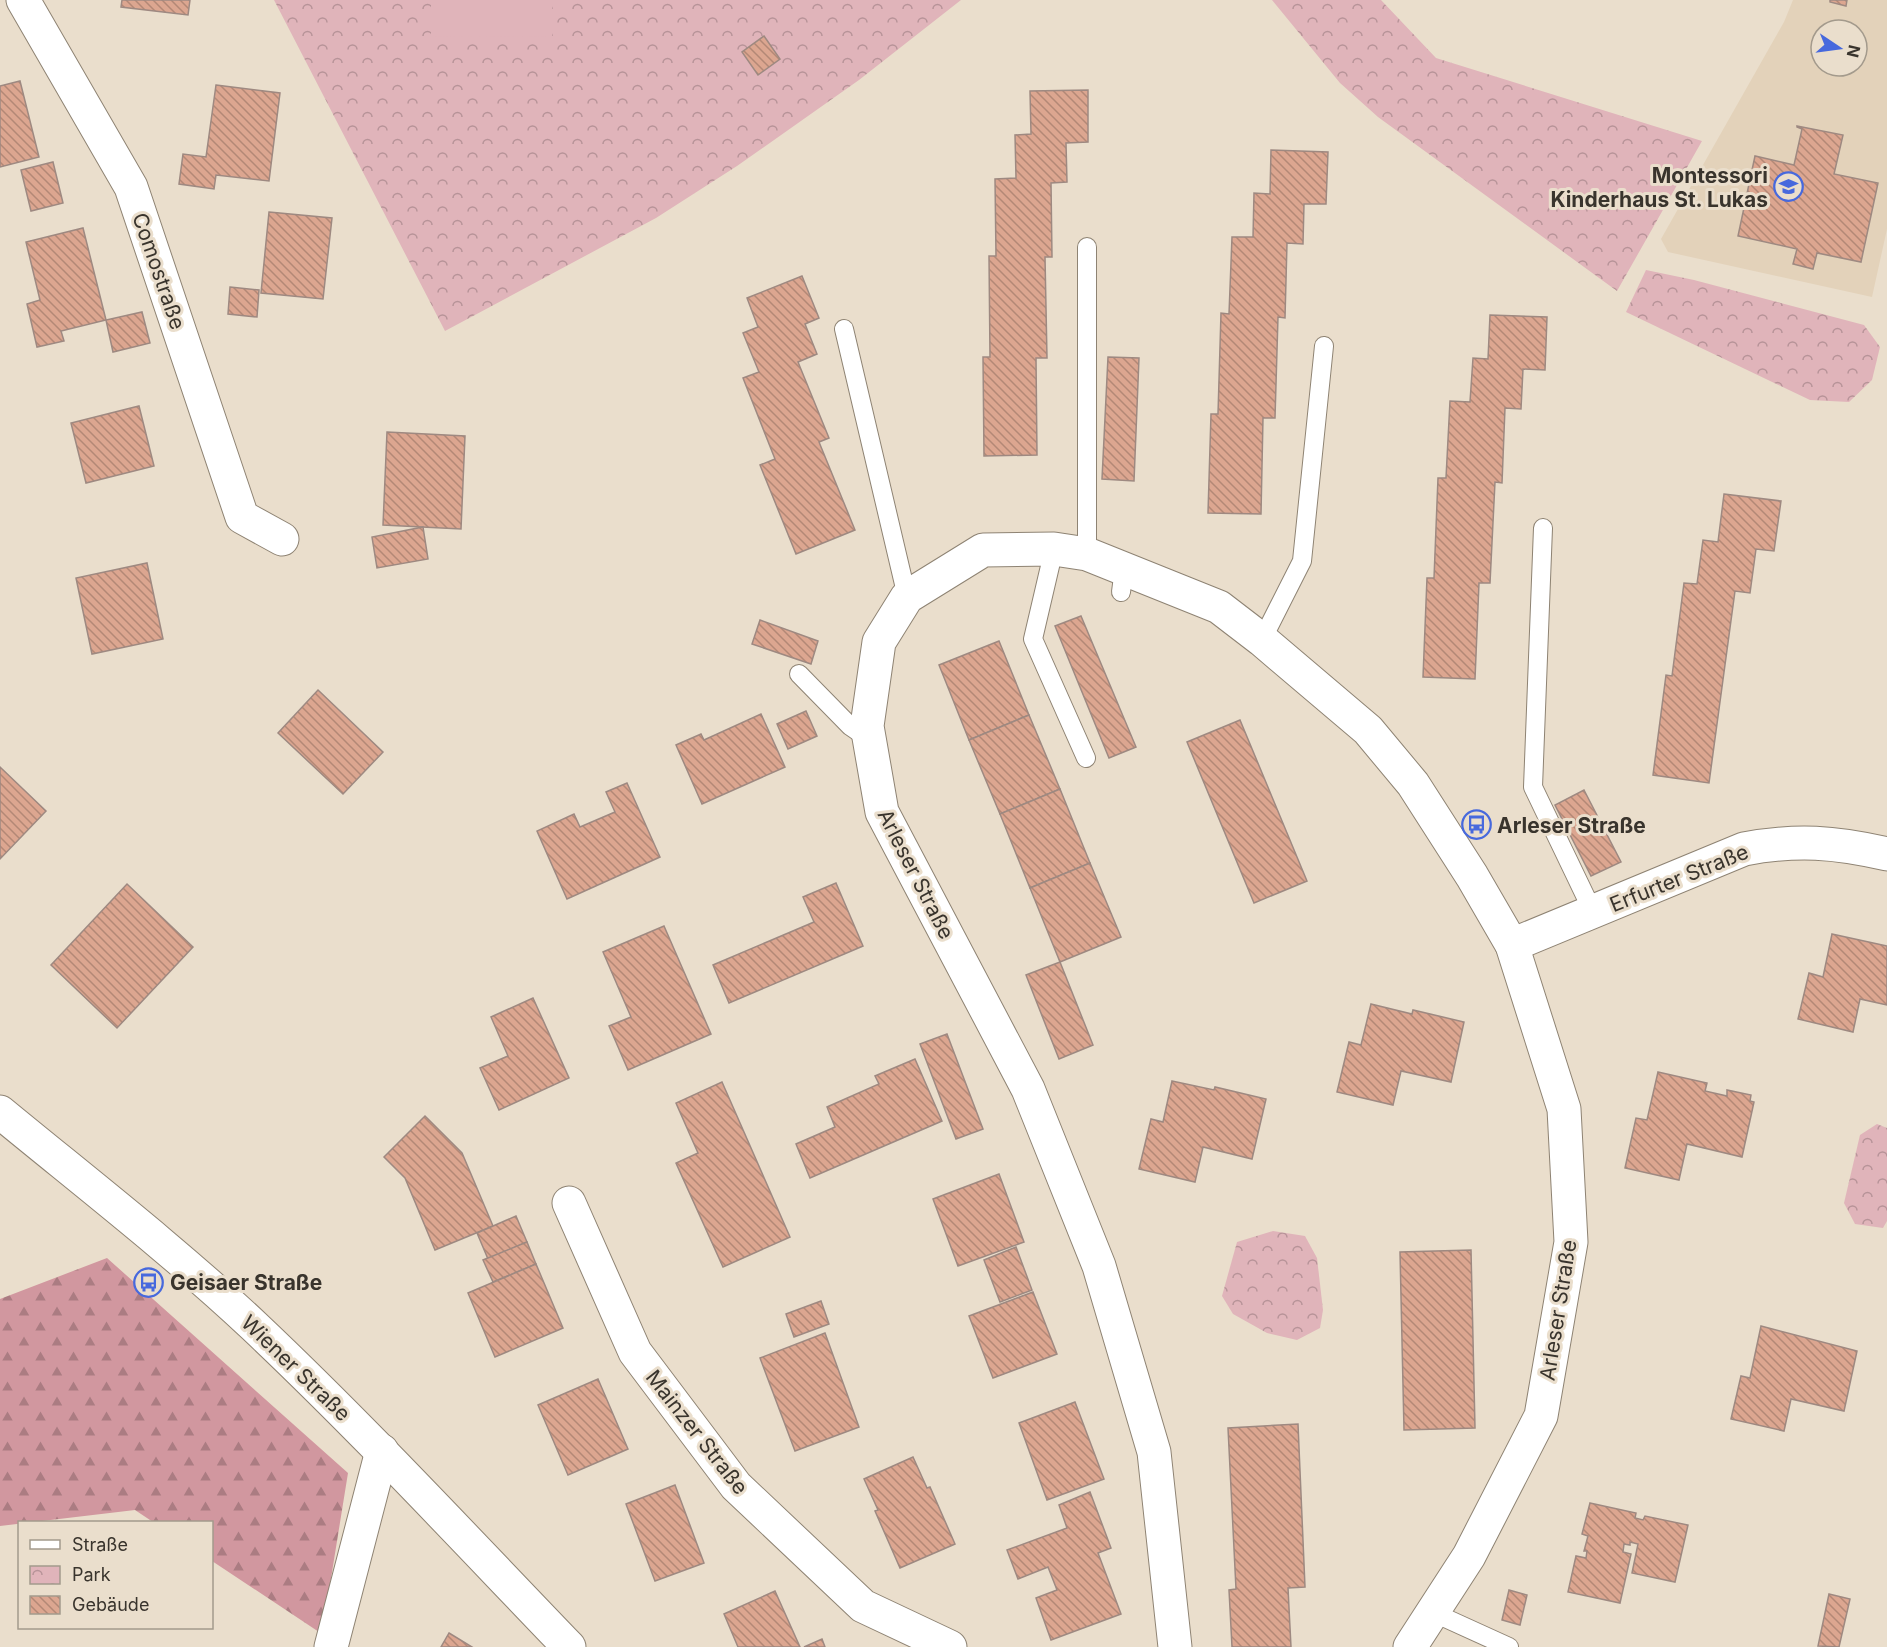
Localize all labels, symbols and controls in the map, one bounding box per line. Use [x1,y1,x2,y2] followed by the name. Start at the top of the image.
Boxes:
[1809,18,1869,78] north arrow
[1842,43,1865,60] text: N
[1550,163,1768,212] place label: Montessori Kinderhaus St. Lukas
[1773,171,1805,203] school or university icon: Montessori Kinderhaus St. Lukas
[127,209,191,333] street label: Comostraße
[873,805,959,943] street label: Arleser Straße
[1460,809,1492,841] bus stop icon: Arleser Straße
[1497,813,1646,838] place label: Arleser Straße
[1606,839,1752,917] street label: Erfurter Straße
[1535,1238,1581,1382] street label: Arleser Straße
[133,1266,165,1298] bus stop icon: Geisaer Straße
[170,1270,322,1295] place label: Geisaer Straße
[236,1310,356,1426] street label: Wiener Straße
[641,1365,753,1499] street label: Mainzer Straße
[18,1521,213,1629] legend
[72,1534,128,1555] text: Straße
[72,1564,111,1585] text: Park
[72,1594,149,1615] text: Gebäude

